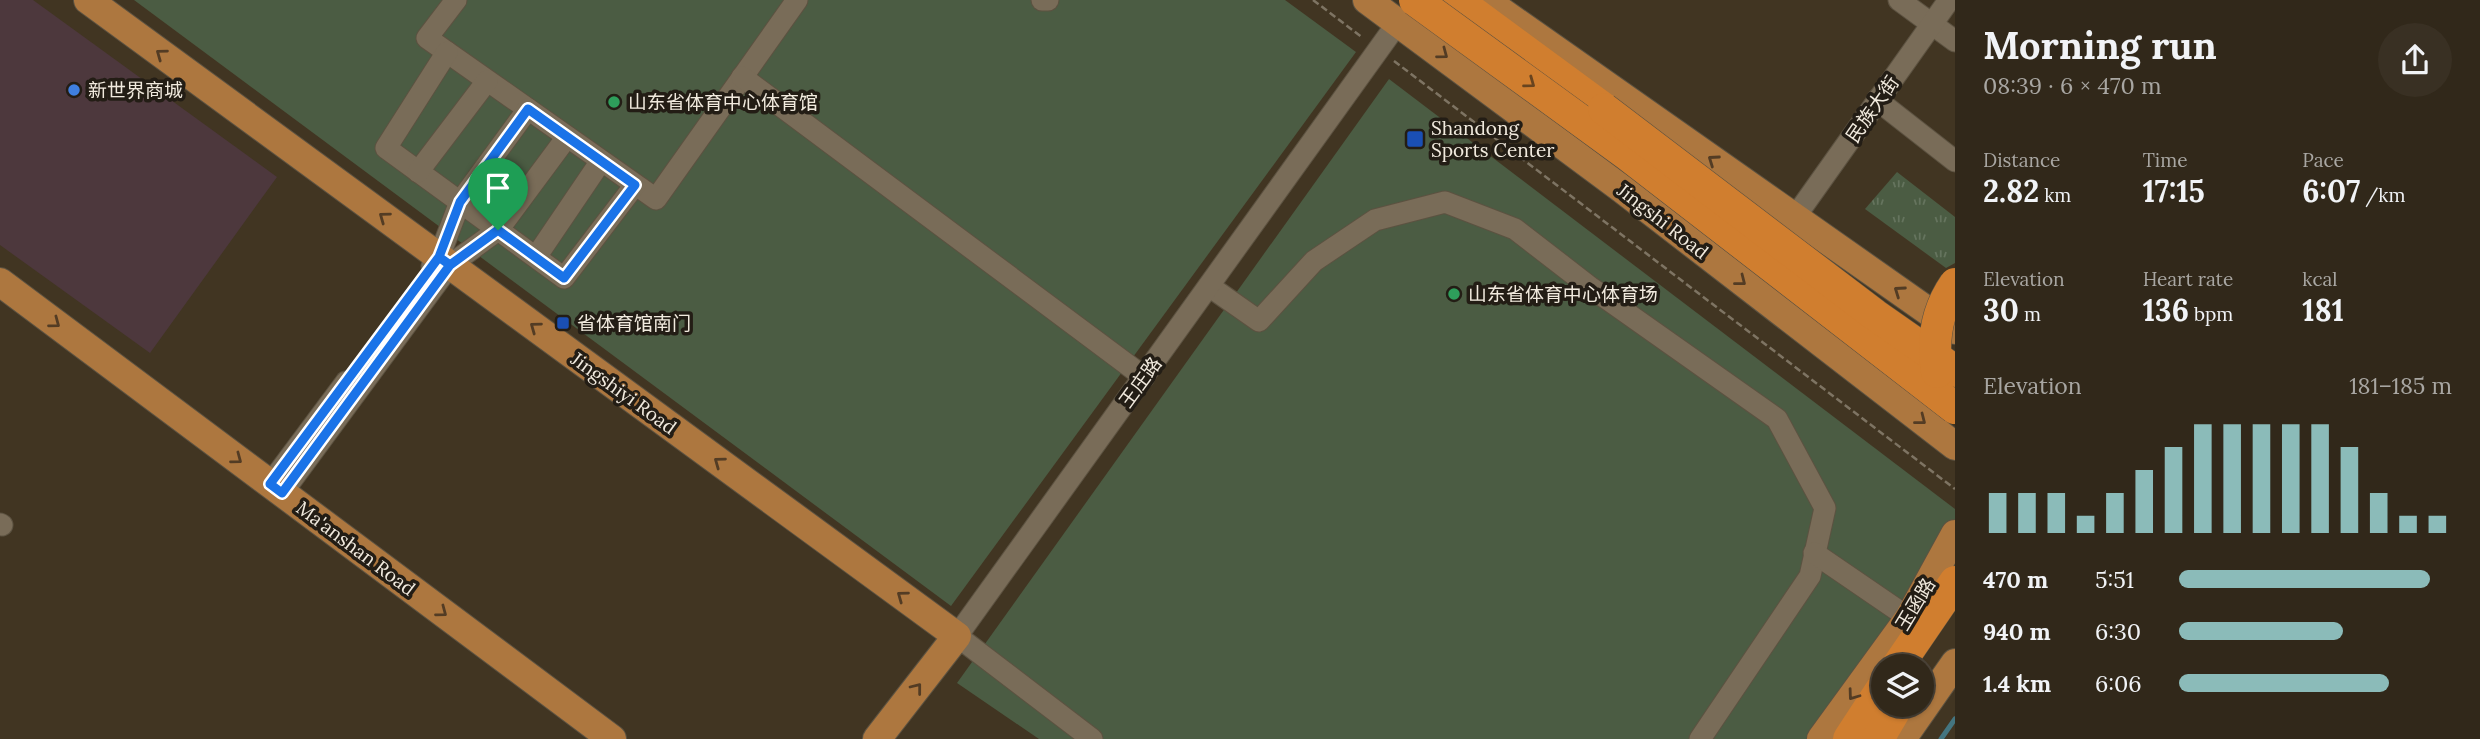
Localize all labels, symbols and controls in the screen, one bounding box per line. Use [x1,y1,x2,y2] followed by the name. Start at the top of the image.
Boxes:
[1983,21,2217,69] text: Morning run
[2378,23,2452,97] button: share
[1435,46,1447,58] one-way arrow
[156,49,168,62] one-way arrow
[1840,71,1904,147] street label: 民族大街
[1983,71,2161,100] text: 08:39 · 6 × 470 m
[1522,75,1535,87] one-way arrow
[88,78,183,102] place label: 新世界商城
[66,82,82,98] marker: 新世界商城
[628,90,818,114] place label: 山东省体育中心体育馆
[606,94,622,110] marker: 山东省体育中心体育馆
[1431,116,1555,162] place label: Shandong Sports Center
[1405,129,1425,149] marker: Shandong Sports Center
[1983,148,2060,172] text: Distance
[2143,148,2187,172] text: Time
[2302,148,2344,172] text: Pace
[1708,156,1721,168] one-way arrow
[468,158,528,230] pin
[479,169,517,207] icon: arrive
[1983,172,2039,210] text: 2.82
[2143,172,2205,210] text: 17:15
[2302,172,2360,210] text: 6:07
[1612,177,1713,264] street label: Jingshi Road
[2039,183,2071,207] text: km
[2360,183,2406,207] text: /km
[379,212,392,225] one-way arrow
[1983,267,2065,291] text: Elevation
[2143,267,2233,291] text: Heart rate
[2302,267,2337,291] text: kcal
[1733,272,1745,285] one-way arrow
[1468,282,1658,306] place label: 山东省体育中心体育场
[1446,286,1462,302] marker: 山东省体育中心体育场
[1894,287,1907,299] one-way arrow
[1983,291,2019,329] text: 30
[2143,291,2189,329] text: 136
[2302,291,2344,329] text: 181
[2019,302,2041,326] text: m
[2189,302,2233,326] text: bpm
[577,311,691,335] place label: 省体育馆南门
[47,315,59,327] one-way arrow
[555,315,571,331] marker: 省体育馆南门
[530,323,543,336] one-way arrow
[566,346,681,439] street label: Jingshiyi Road
[1114,352,1166,412] street label: 王庄路
[1983,371,2082,400] text: Elevation
[2349,371,2452,400] text: 181–185 m
[1913,411,1925,424] one-way arrow
[229,451,242,464] one-way arrow
[714,457,727,470] one-way arrow
[292,495,420,601] street label: Ma'anshan Road
[1983,565,2048,594] text: 470 m
[2095,565,2134,594] text: 5:51
[1890,573,1940,635] street label: 玉函路
[897,592,910,604] one-way arrow
[435,604,447,617] one-way arrow
[1983,617,2051,646] text: 940 m
[2095,617,2141,646] text: 6:30
[1871,654,1934,717] map controls
[1871,654,1934,717] button: layers
[1983,669,2051,698] text: 1.4 km
[2095,669,2142,698] text: 6:06
[909,683,921,696] one-way arrow
[1848,687,1861,700] one-way arrow

